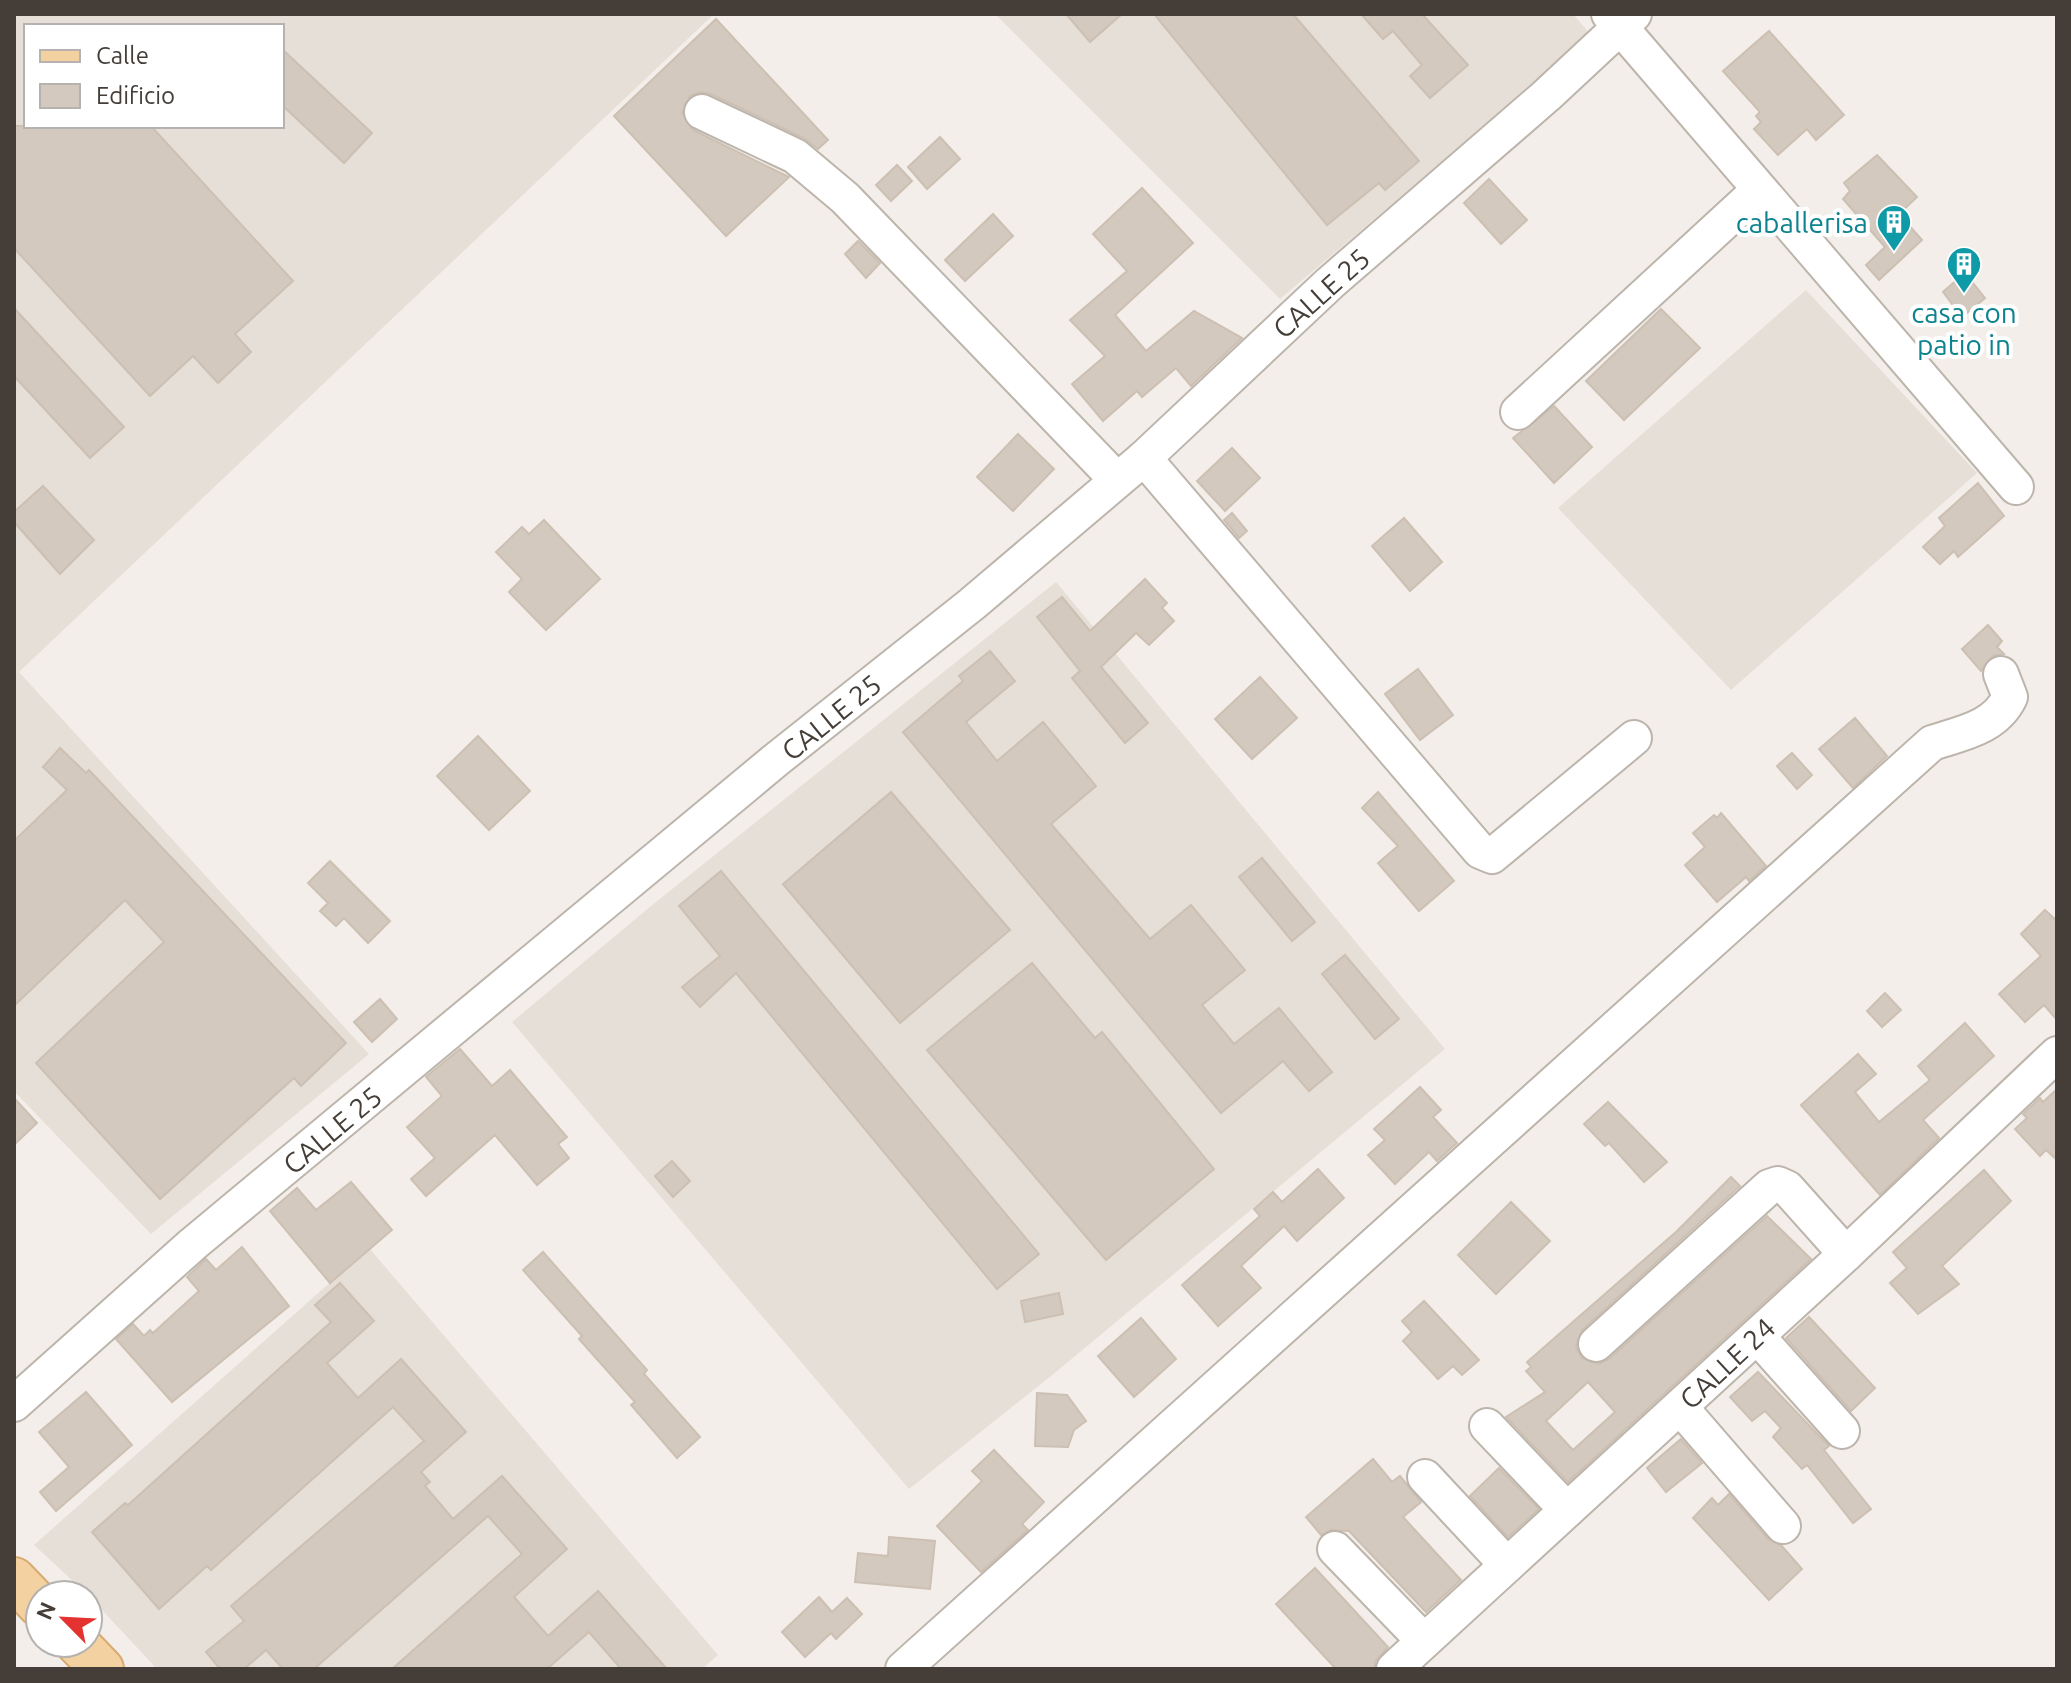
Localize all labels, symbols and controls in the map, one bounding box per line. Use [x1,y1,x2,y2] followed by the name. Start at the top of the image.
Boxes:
[24,24,284,128] legend
[96,42,149,69] text: Calle
[96,82,175,109] text: Edificio
[1875,203,1913,253] building icon: caballerisa
[1736,207,1868,238] place label: caballerisa
[1267,242,1375,344] street label: CALLE 25
[1945,245,1983,295] building icon: casa con patio in
[1911,297,2017,360] place label: casa con patio in
[775,668,887,766] street label: CALLE 25
[277,1080,387,1180] street label: CALLE 25
[1673,1311,1781,1415] street label: CALLE 24
[24,1579,104,1659] north arrow
[31,1598,60,1623] text: N

